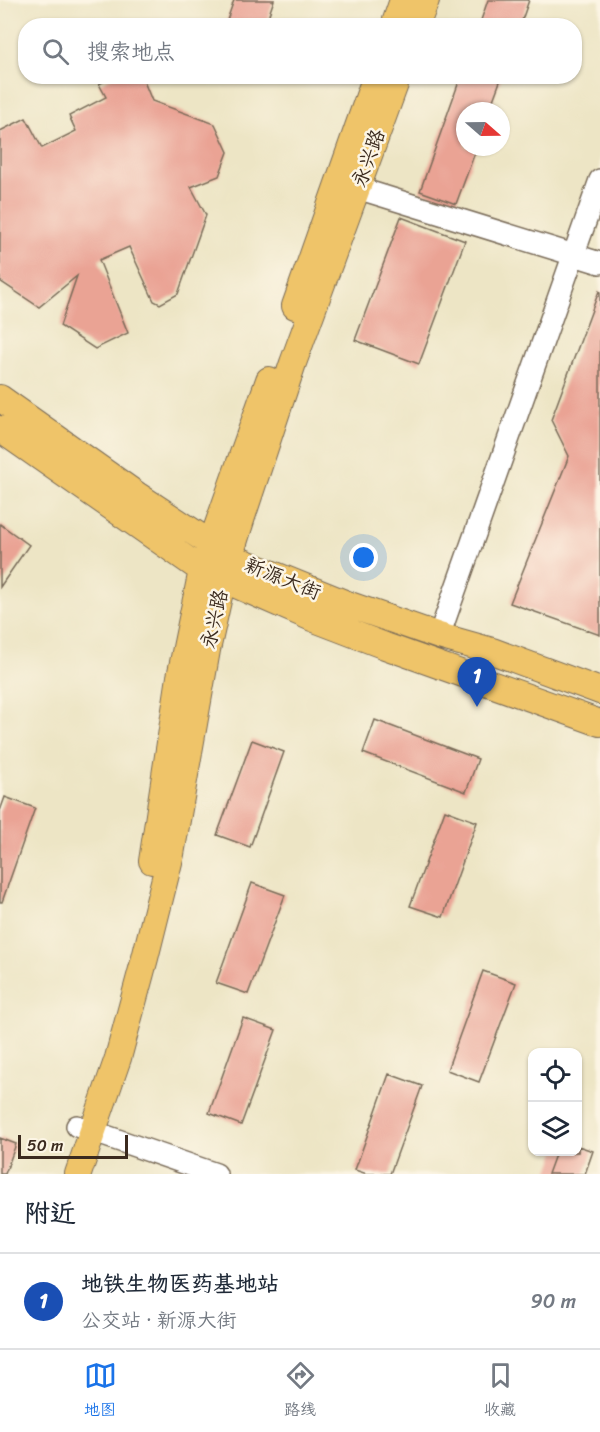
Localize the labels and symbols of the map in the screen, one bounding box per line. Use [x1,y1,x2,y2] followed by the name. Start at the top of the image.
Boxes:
[456,102,510,156] north arrow
[342,123,396,192] street label: 永兴路
[349,543,378,572] your location
[239,547,326,610] street label: 新源大街
[191,585,239,652] street label: 永兴路
[458,658,496,707] pin: 1
[18,1132,128,1160] scale bar

